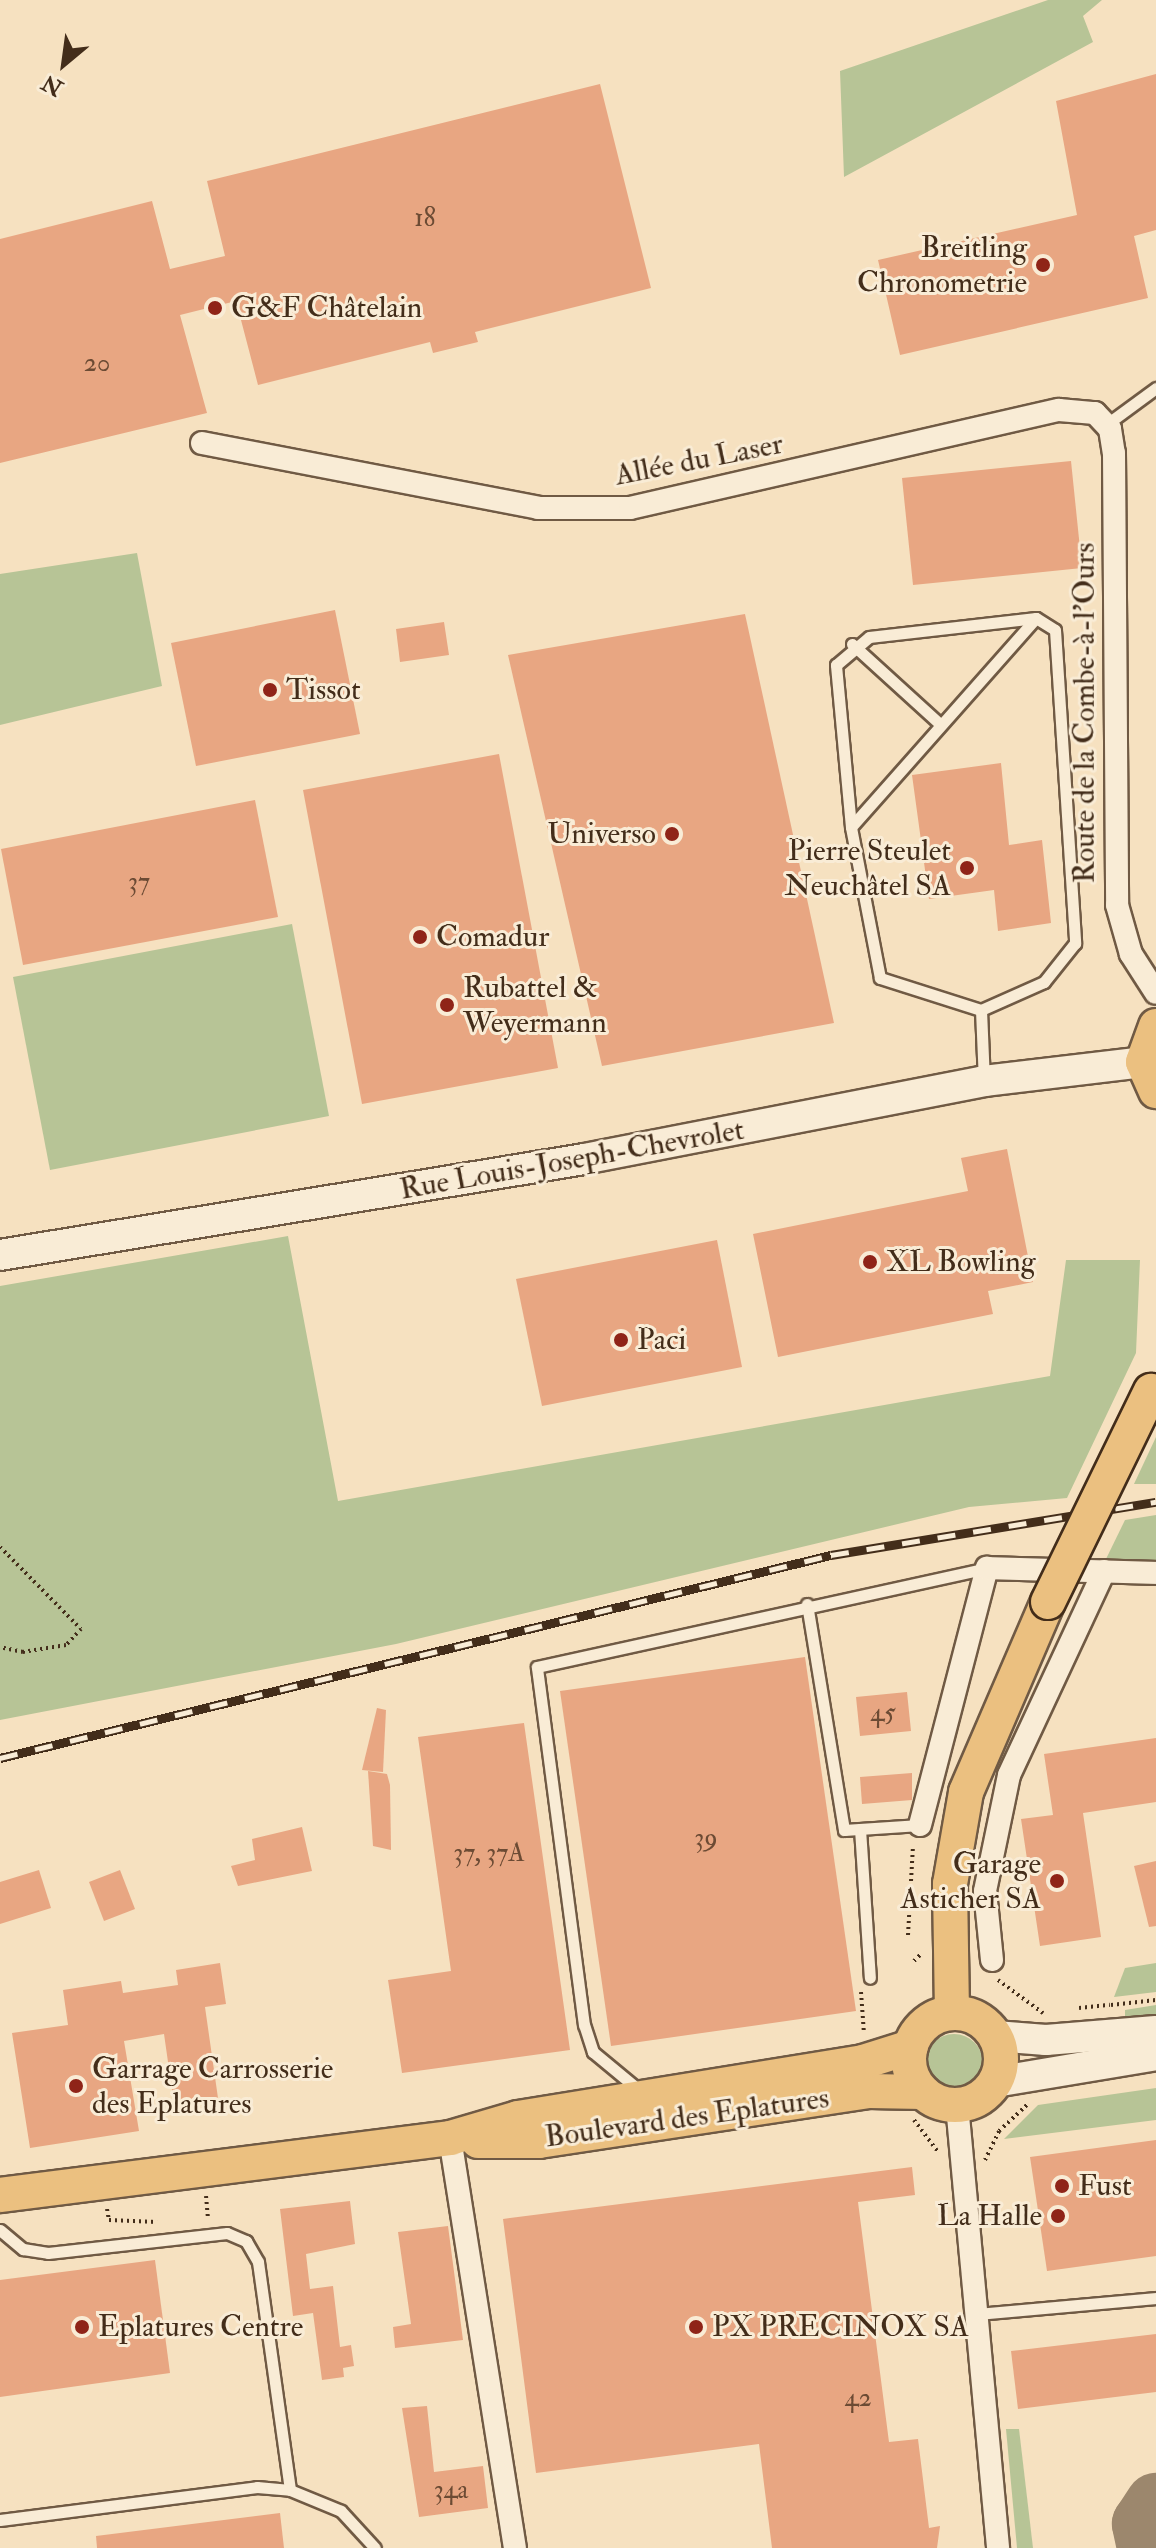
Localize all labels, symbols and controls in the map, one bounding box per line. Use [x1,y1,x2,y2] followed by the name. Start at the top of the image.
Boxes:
[24,24,104,104] north arrow
[37,68,68,102] text: N
[414,203,436,235] house number: 18
[857,230,1027,300] place label: Breitling Chronometrie
[1034,256,1052,274] marker: Breitling Chronometrie
[231,290,422,326] place label: G&F Châtelain
[206,299,224,317] marker: G&F Châtelain
[84,348,110,380] house number: 20
[612,426,786,494] street label: Allée du Laser
[1067,543,1103,883] street label: Route de la Combe-à-l'Ours
[286,672,361,708] place label: Tissot
[261,681,279,699] marker: Tissot
[547,816,656,852] place label: Universo
[663,825,681,843] marker: Universo
[785,833,951,904] place label: Pierre Steulet Neuchâtel SA
[958,859,976,877] marker: Pierre Steulet Neuchâtel SA
[128,867,150,899] house number: 37
[436,919,549,955] place label: Comadur
[411,928,429,946] marker: Comadur
[463,970,607,1040] place label: Rubattel & Weyermann
[438,996,456,1014] marker: Rubattel & Weyermann
[397,1112,747,1208] street label: Rue Louis-Joseph-Chevrolet
[886,1244,1035,1280] place label: XL Bowling
[861,1253,879,1271] marker: XL Bowling
[637,1322,686,1358] place label: Paci
[612,1331,630,1349] marker: Paci
[870,1698,896,1730] house number: 45
[694,1823,718,1855] house number: 39
[453,1838,525,1870] house number: 37, 37A
[900,1846,1041,1916] place label: Garage Asticher SA
[1048,1872,1066,1890] marker: Garage Asticher SA
[92,2051,333,2122] place label: Garrage Carrosserie des Eplatures
[67,2077,85,2095] marker: Garrage Carrosserie des Eplatures
[543,2080,831,2156] street label: Boulevard des Eplatures
[1078,2168,1132,2204] place label: Fust
[1053,2177,1071,2195] marker: Fust
[937,2198,1042,2234] place label: La Halle
[1049,2207,1067,2225] marker: La Halle
[98,2309,303,2345] place label: Eplatures Centre
[712,2309,969,2345] place label: PX PRECINOX SA
[73,2318,91,2336] marker: Eplatures Centre
[687,2318,705,2336] marker: PX PRECINOX SA
[844,2383,872,2415] house number: 42
[434,2475,468,2507] house number: 34a

